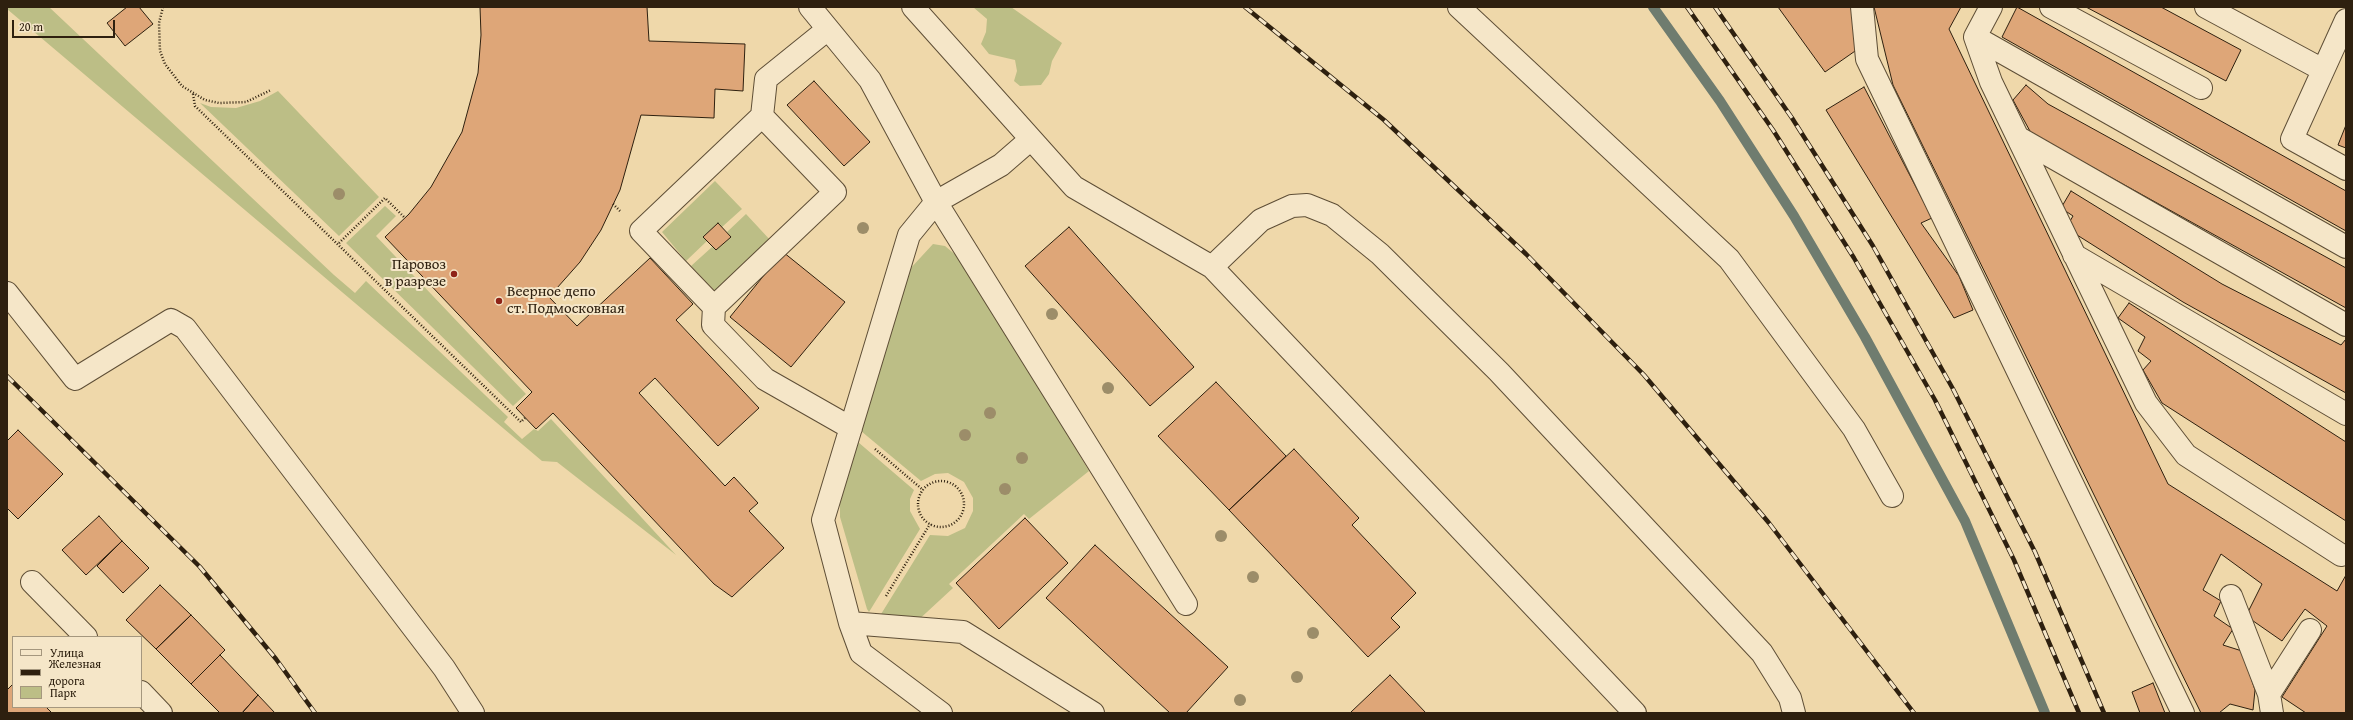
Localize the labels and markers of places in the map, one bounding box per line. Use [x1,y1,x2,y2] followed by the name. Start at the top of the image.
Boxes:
[385,256,446,291] place label: Паровоз в разрезе
[449,269,459,279] marker: Паровоз в разрезе
[507,283,625,318] place label: Веерное депо ст. Подмосковная
[494,296,504,306] marker: Веерное депо ст. Подмосковная

